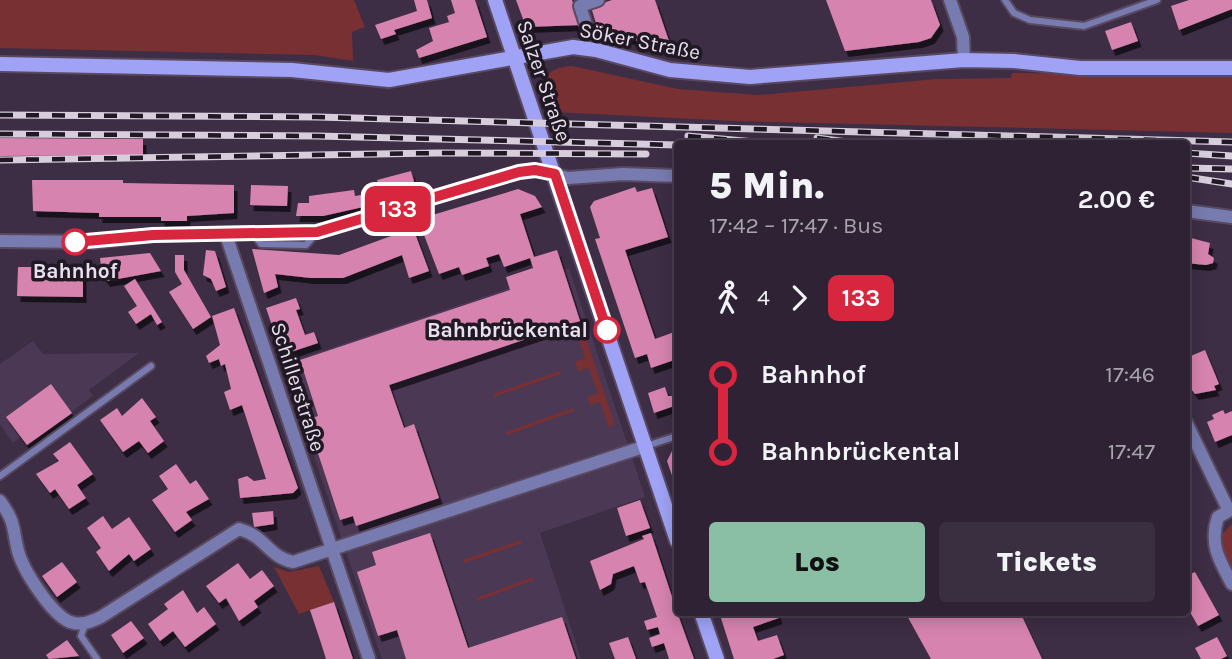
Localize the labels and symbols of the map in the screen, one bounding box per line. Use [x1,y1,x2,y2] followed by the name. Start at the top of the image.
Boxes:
[512,17,576,145] street label: Salzer Straße
[577,18,703,64] street label: Söker Straße
[358,186,438,232] line badge: 133
[62,229,88,255] marker: Bahnhof
[33,259,118,283] place label: Bahnhof
[594,317,620,343] marker: Bahnbrückental
[427,318,588,342] place label: Bahnbrückental
[266,319,330,455] street label: Schillerstraße

